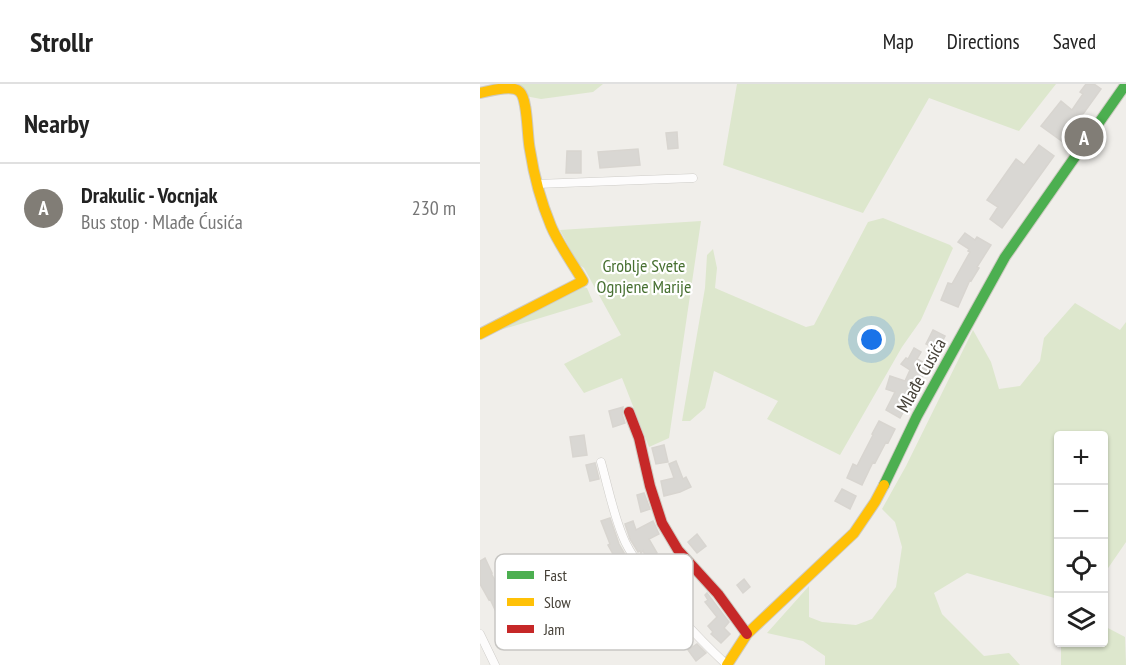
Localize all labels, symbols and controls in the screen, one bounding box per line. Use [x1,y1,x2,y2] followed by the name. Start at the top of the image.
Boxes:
[30,23,93,60] text: Strollr
[883,28,914,55] text: Map
[947,28,1020,55] text: Directions
[1053,28,1096,55] text: Saved
[24,107,89,140] text: Nearby
[1064,115,1104,160] pin: A
[81,181,218,209] text: Drakulic - Vocnjak
[38,195,49,221] text: A
[412,195,456,221] text: 230 m
[81,209,243,235] text: Bus stop · Mlađe Ćusića
[597,254,691,298] park label: Groblje Svete Ognjene Marije
[857,325,886,354] your location
[891,334,951,416] street label: Mlađe Ćusića
[1054,431,1108,647] map controls
[1054,431,1108,485] button: +
[1054,485,1108,539] button: −
[1054,539,1108,593] button: locate
[495,554,693,650] legend
[544,565,567,585] text: Fast
[544,592,571,612] text: Slow
[1054,593,1108,647] button: layers
[543,619,565,639] text: Jam

